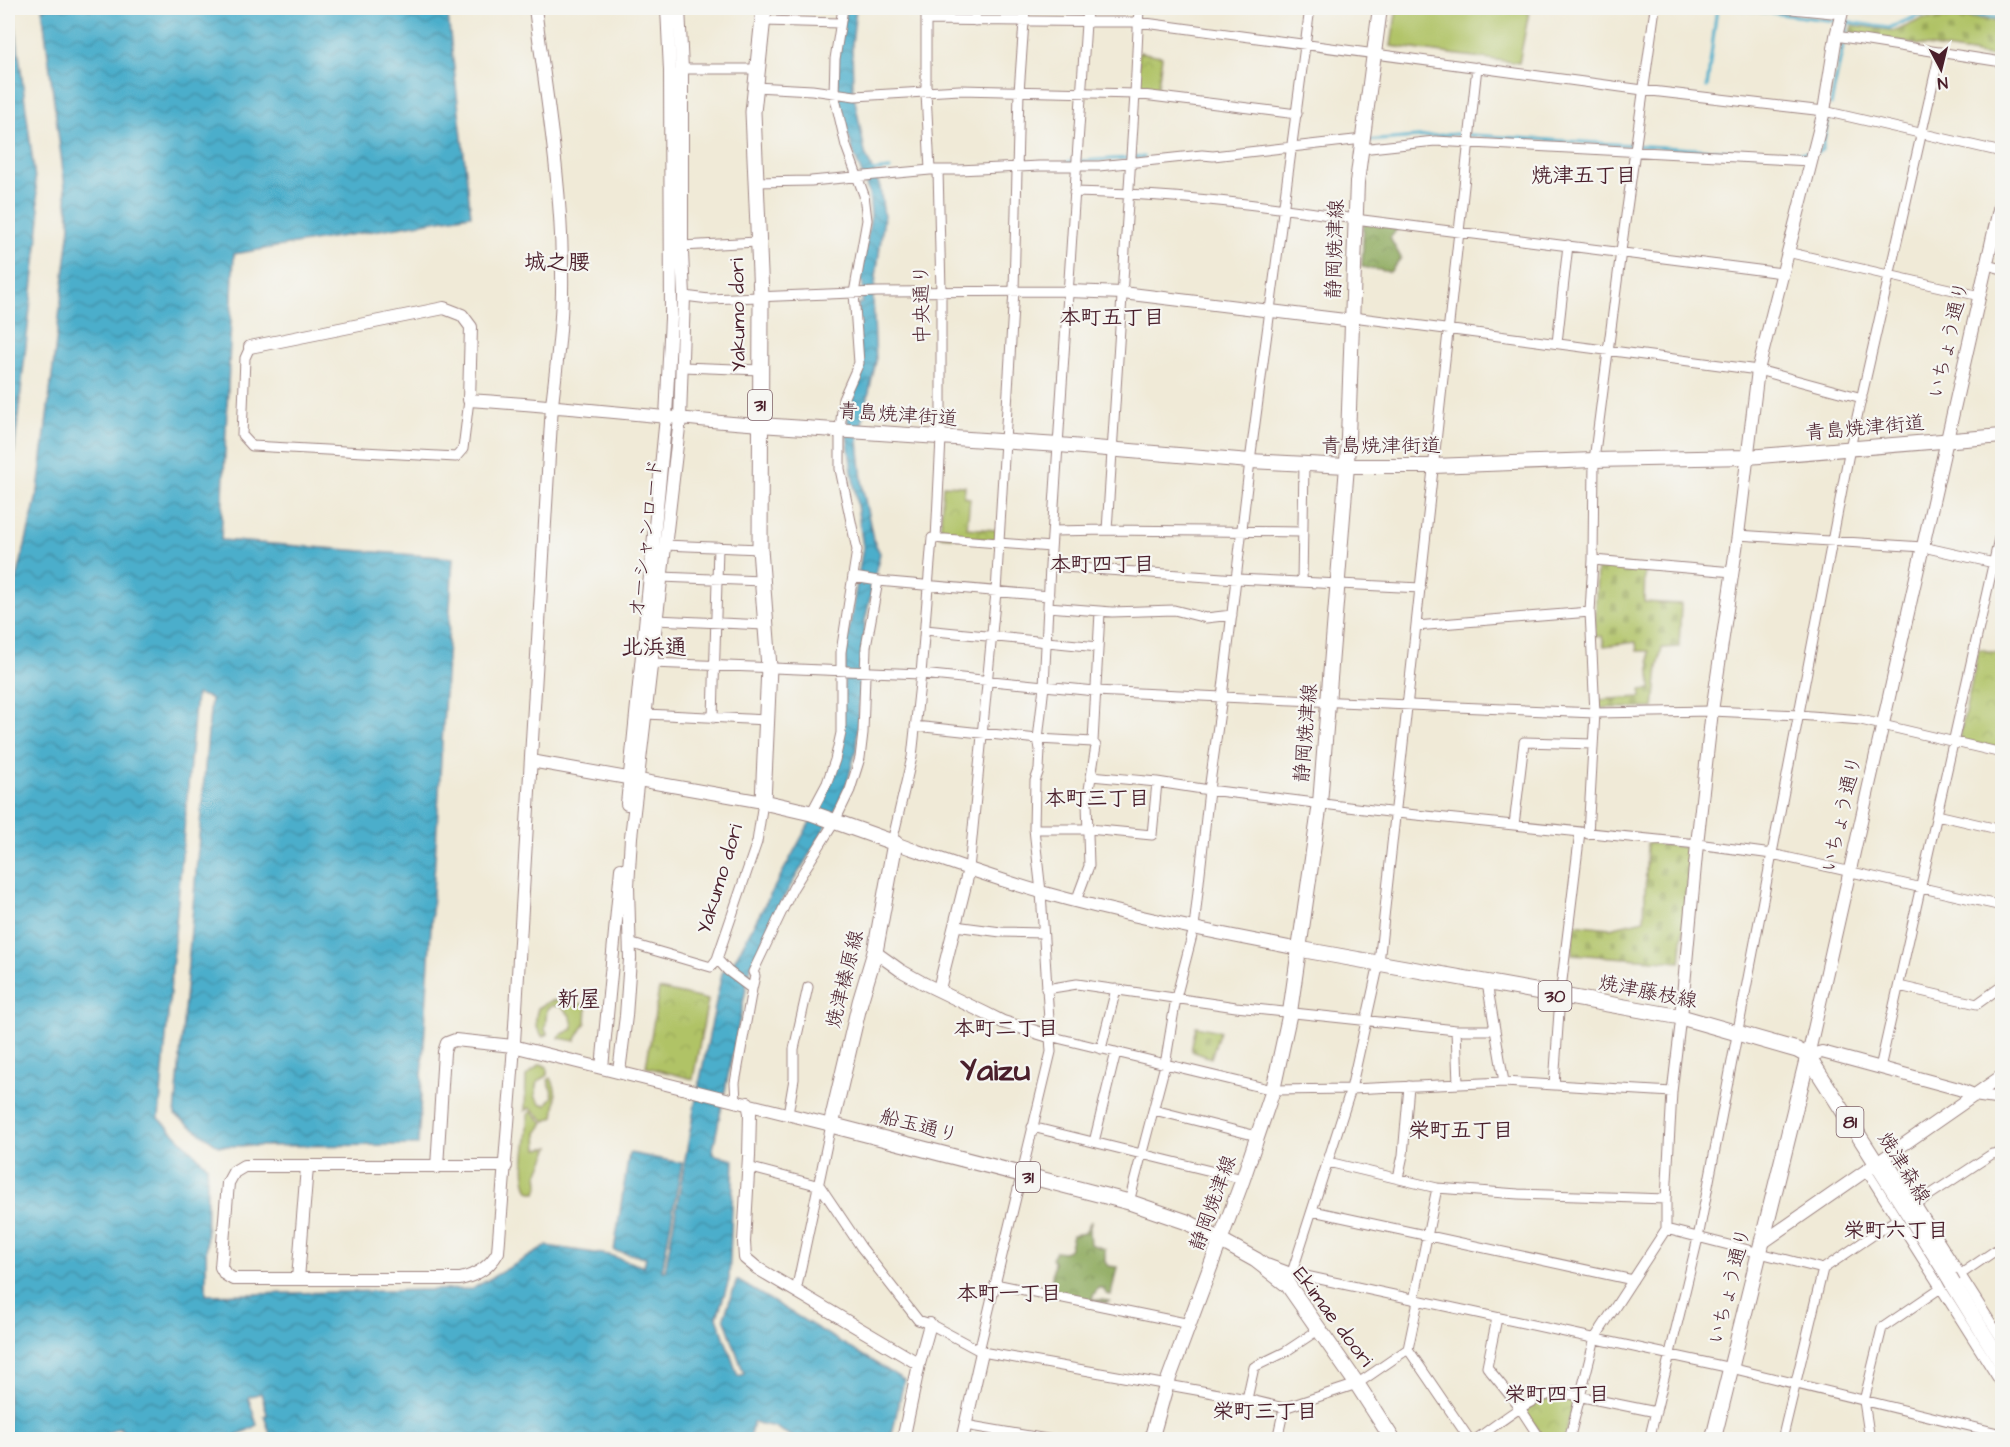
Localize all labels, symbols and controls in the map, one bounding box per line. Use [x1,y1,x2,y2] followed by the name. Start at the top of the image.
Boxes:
[1911,39,1971,99] north arrow
[1936,71,1949,94] text: N
[1532,161,1637,190] district label: 焼津五丁目
[1319,199,1351,299] street label: 静岡焼津線
[524,247,590,278] district label: 城之腰
[723,258,753,372] street label: Yakumo dori
[907,264,937,344] street label: 中央通り
[1922,278,1976,402] street label: いちょう通り
[1060,303,1165,332] district label: 本町五丁目
[748,390,772,420] road number: 31
[837,397,959,433] street label: 青島焼津街道
[1804,409,1926,447] street label: 青島焼津街道
[1321,432,1441,460] street label: 青島焼津街道
[622,457,670,619] street label: オーシャンロード
[1050,550,1155,579] district label: 本町四丁目
[621,632,687,663] district label: 北浜通
[1288,682,1324,784] street label: 静岡焼津線
[1815,752,1869,876] street label: いちょう通り
[1045,784,1150,813] district label: 本町三丁目
[690,821,750,937] street label: Yakumo dori
[819,927,871,1031] street label: 焼津榛原線
[1596,969,1700,1015] street label: 焼津藤枝線
[1538,981,1572,1011] road number: 30
[557,984,601,1015] district label: 新屋
[954,1014,1059,1043] district label: 本町二丁目
[960,1048,1030,1093] district label: Yaizu
[877,1102,961,1150] street label: 船玉通り
[1836,1107,1864,1137] road number: 81
[1409,1116,1514,1145] district label: 栄町五丁目
[1871,1127,1937,1209] street label: 焼津森線
[1183,1151,1243,1255] street label: 静岡焼津線
[1016,1162,1040,1192] road number: 31
[1844,1216,1949,1245] district label: 栄町六丁目
[1702,1224,1758,1348] street label: いちょう通り
[1286,1261,1380,1373] street label: Ekimae doori
[957,1279,1062,1308] district label: 本町一丁目
[1505,1380,1610,1409] district label: 栄町四丁目
[1213,1397,1318,1426] district label: 栄町三丁目

